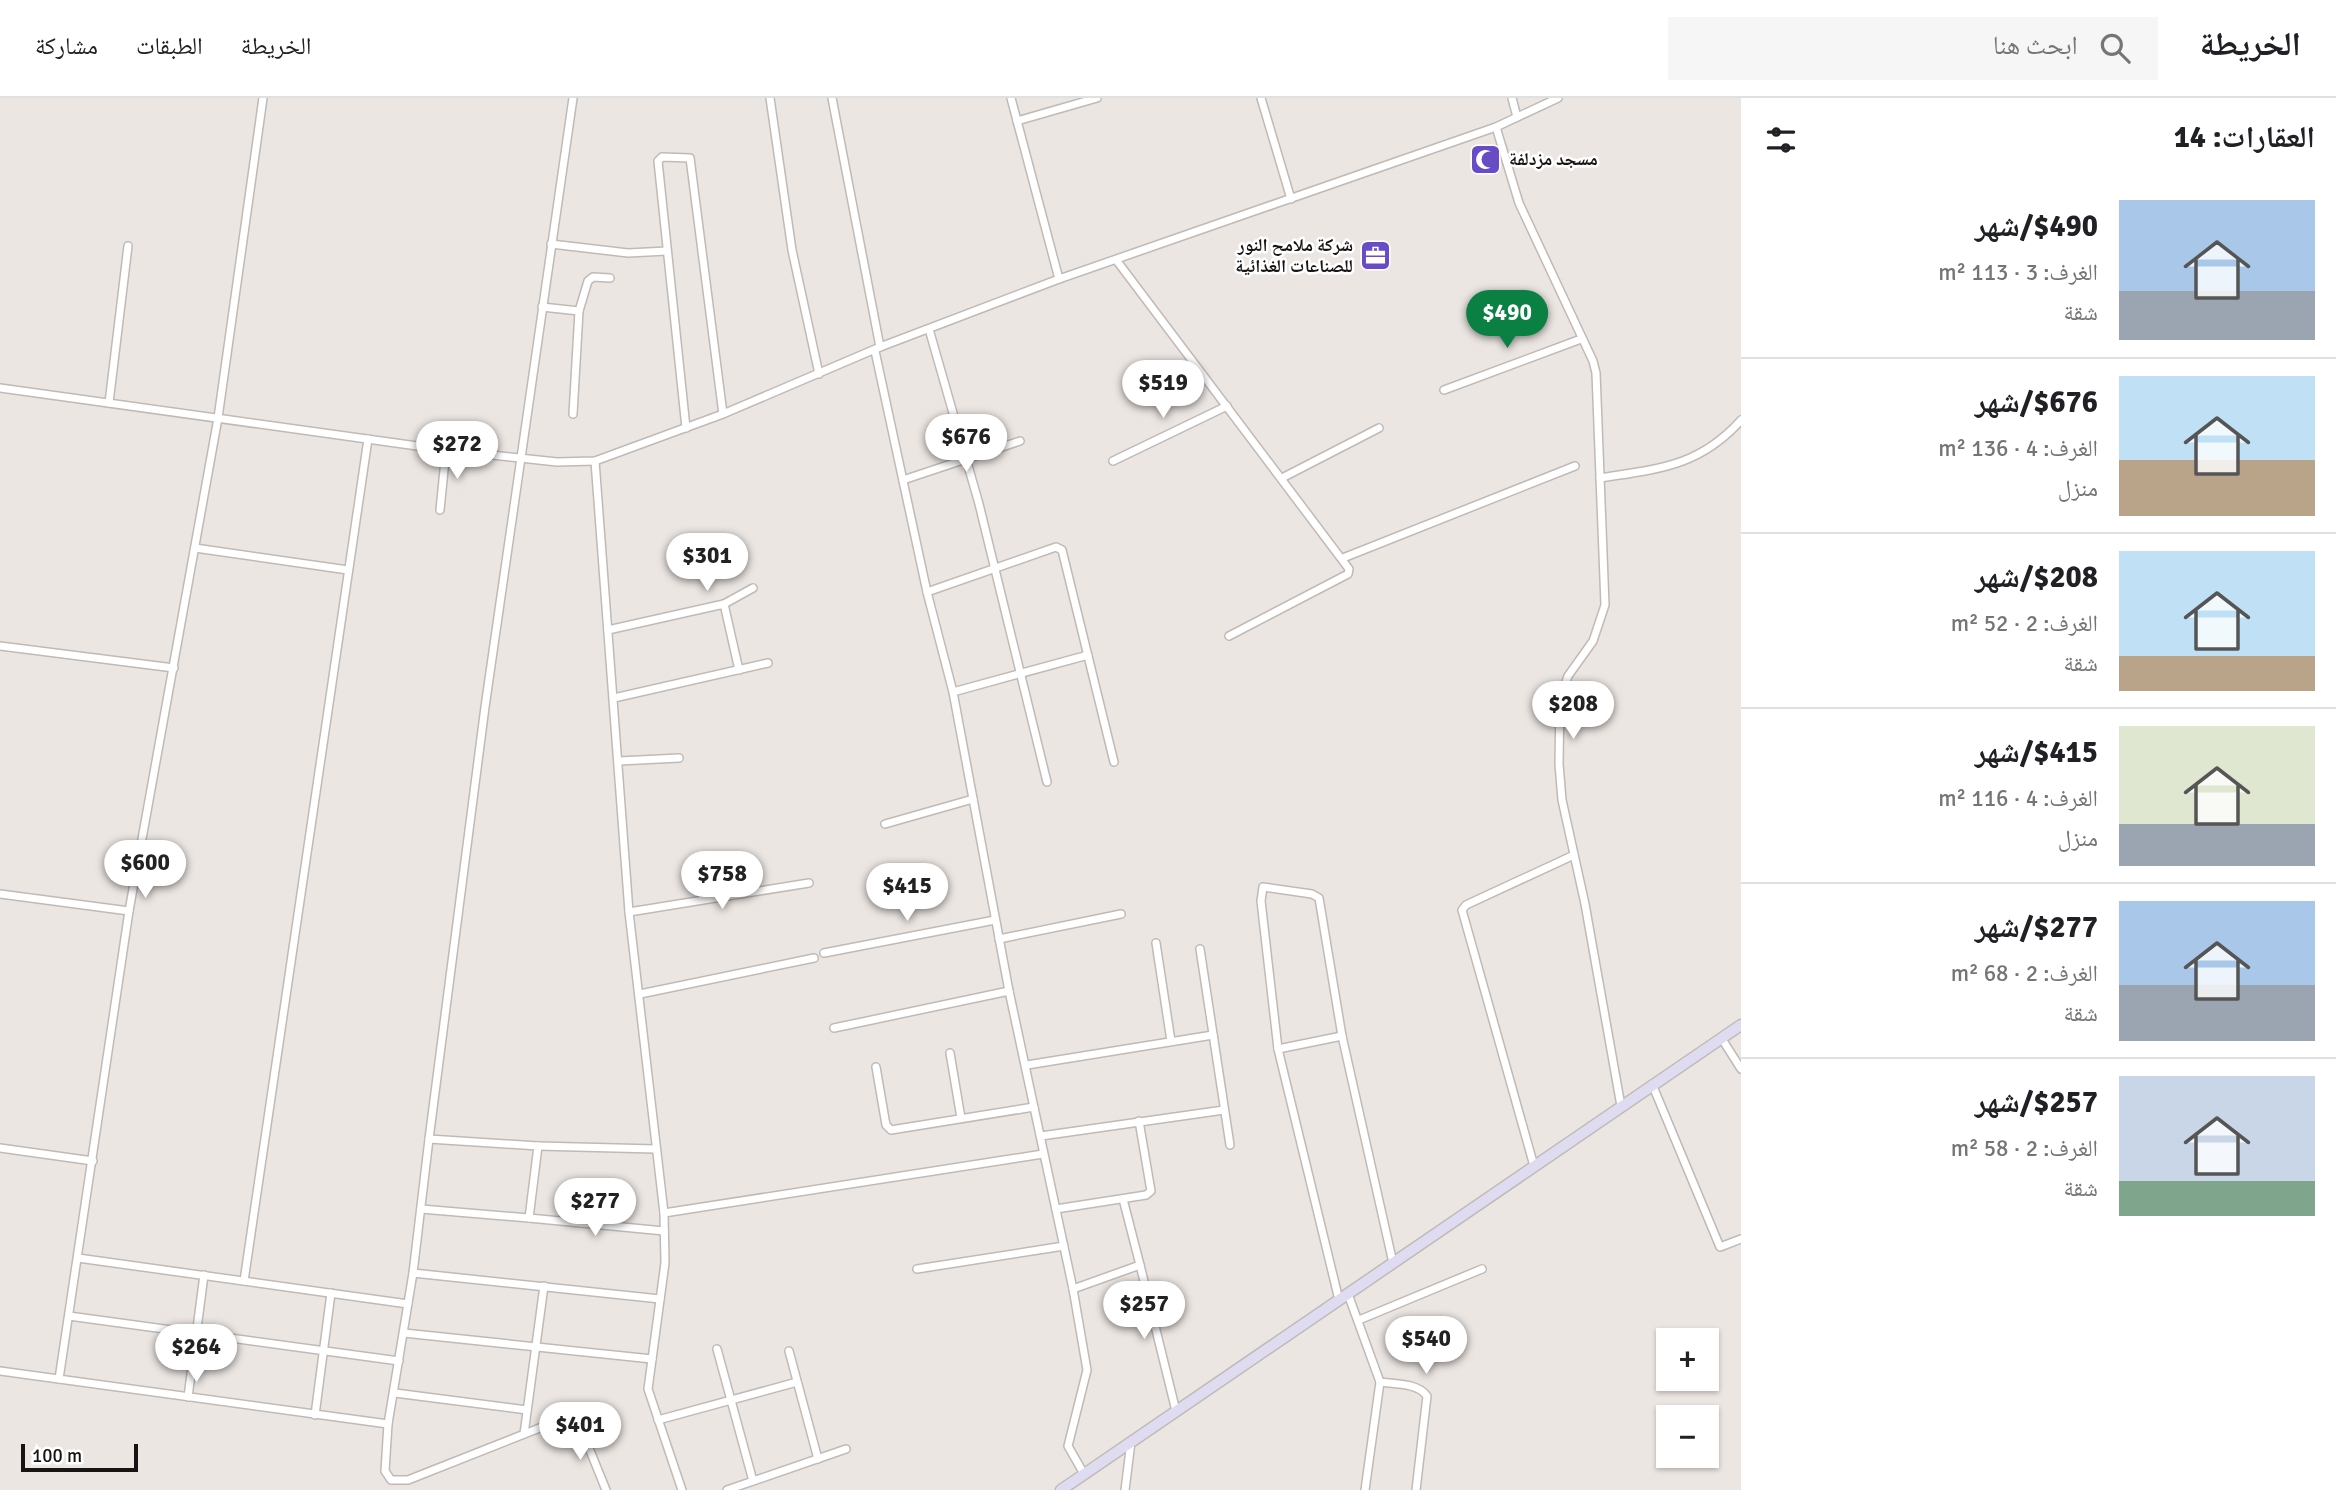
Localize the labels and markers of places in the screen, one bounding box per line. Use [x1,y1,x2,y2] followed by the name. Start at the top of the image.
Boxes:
[1469,142,1503,176] mosque icon: مسجد مزدلفة
[1509,148,1598,170] place label: مسجد مزدلفة
[1235,234,1353,277] place label: شركة ملامح النور للصناعات الغذائية
[1359,238,1393,272] office icon: شركة ملامح النور للصناعات الغذائية
[1466,290,1548,350] pin: $490
[1122,360,1204,420] pin: $519
[925,414,1007,474] pin: $676
[416,422,498,481] pin: $272
[666,533,748,593] pin: $301
[1532,682,1614,741] pin: $208
[104,840,186,900] pin: $600
[681,852,763,911] pin: $758
[866,864,948,923] pin: $415
[554,1178,636,1238] pin: $277
[1103,1282,1185,1341] pin: $257
[1385,1316,1467,1376] pin: $540
[155,1324,237,1384] pin: $264
[539,1402,621,1462] pin: $401

